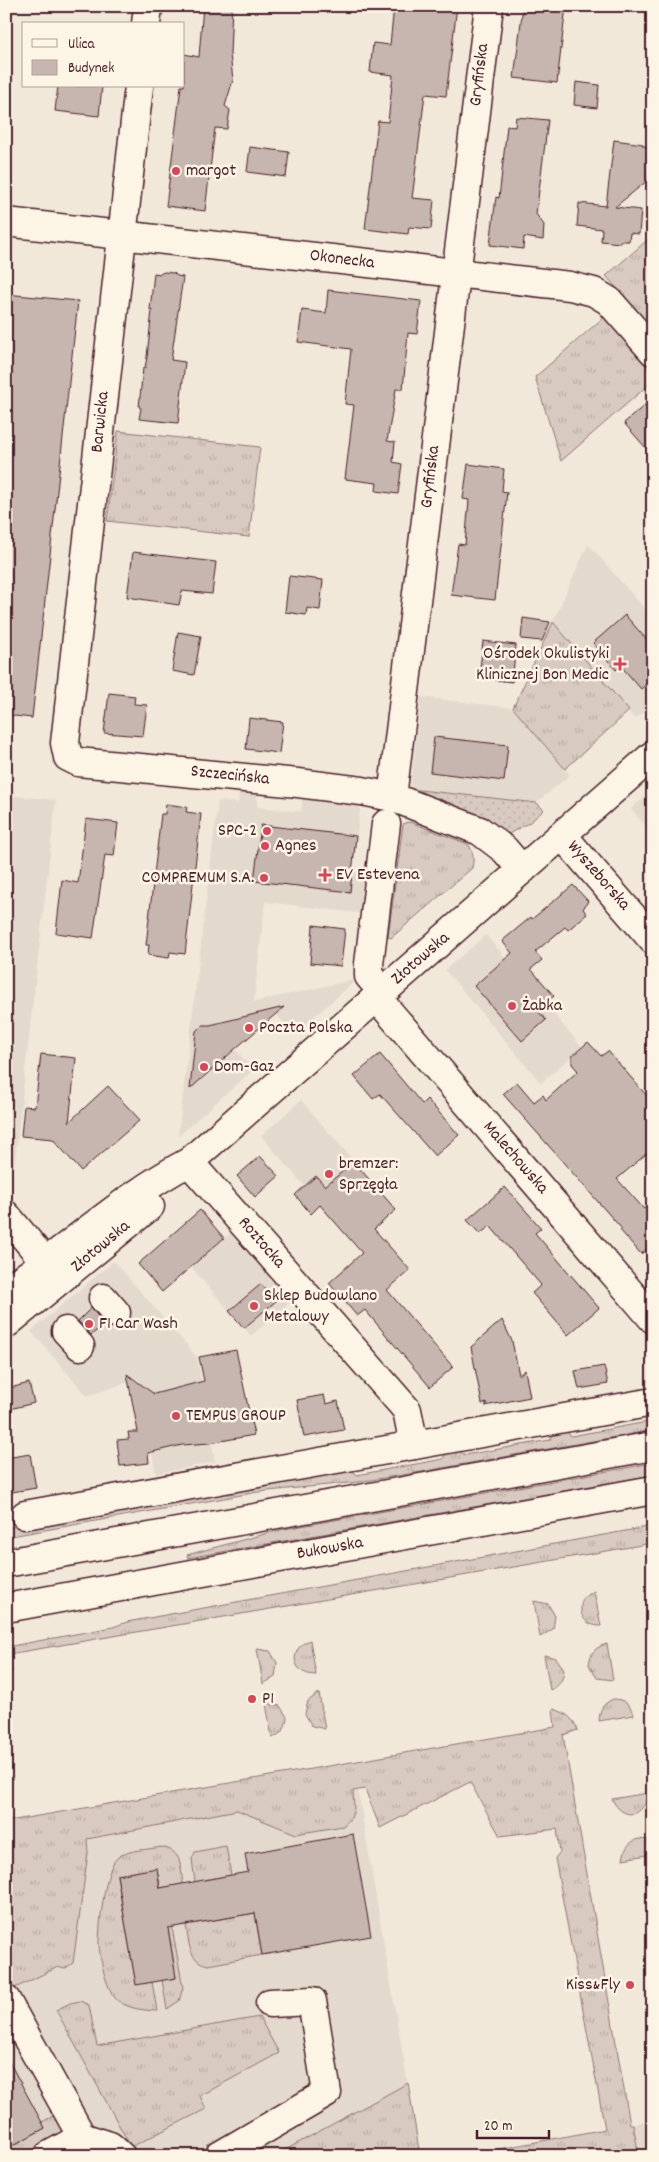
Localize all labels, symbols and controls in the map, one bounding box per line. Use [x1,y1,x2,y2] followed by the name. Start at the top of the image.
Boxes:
[22,22,185,88] legend
[68,34,96,56] text: Ulica
[464,42,496,108] street label: Gryfińska
[68,58,114,80] text: Budynek
[186,159,236,184] place label: margot
[170,165,182,177] marker: margot
[308,244,376,276] street label: Okonecka
[85,390,117,454] street label: Barwicka
[415,444,447,510] street label: Gryfińska
[476,642,609,688] place label: Ośrodek Okulistyki Klinicznej Bon Medic
[613,657,627,671] marker: Ośrodek Okulistyki Klinicznej Bon Medic
[189,759,271,793] street label: Szczecińska
[218,819,257,844] place label: SPC-2
[261,825,273,837] marker: SPC-2
[275,834,317,859] place label: Agnes
[560,835,636,917] street label: Wyszeborska
[259,840,271,852] marker: Agnes
[336,863,420,888] place label: EV Estevena
[141,866,254,891] place label: COMPREMUM S.A.
[318,868,332,882] marker: EV Estevena
[258,872,270,884] marker: COMPREMUM S.A.
[386,926,456,991] street label: Złotowska
[522,994,563,1019] place label: Żabka
[506,1000,518,1012] marker: Żabka
[259,1016,353,1041] place label: Poczta Polska
[243,1022,255,1034] marker: Poczta Polska
[214,1055,274,1080] place label: Dom-Gaz
[198,1061,210,1073] marker: Dom-Gaz
[476,1116,554,1200] street label: Malechowska
[339,1152,398,1198] place label: bremzer: Sprzęgła
[323,1168,335,1180] marker: bremzer: Sprzęgła
[231,1212,291,1275] street label: Roztocka
[66,1215,136,1279] street label: Złotowska
[264,1284,377,1330] place label: Sklep Budowlano Metalowy
[248,1300,260,1312] marker: Sklep Budowlano Metalowy
[99,1312,178,1337] place label: F1 Car Wash
[83,1318,95,1330] marker: F1 Car Wash
[186,1404,286,1429] place label: TEMPUS GROUP
[170,1410,182,1422] marker: TEMPUS GROUP
[295,1531,366,1567] street label: Bukowska
[262,1687,274,1712] place label: P1
[246,1693,258,1705] marker: P1
[566,1973,621,1998] place label: Kiss&Fly
[624,1979,636,1991] marker: Kiss&Fly
[477,2107,549,2139] scale bar
[484,2116,512,2138] text: 20 m

